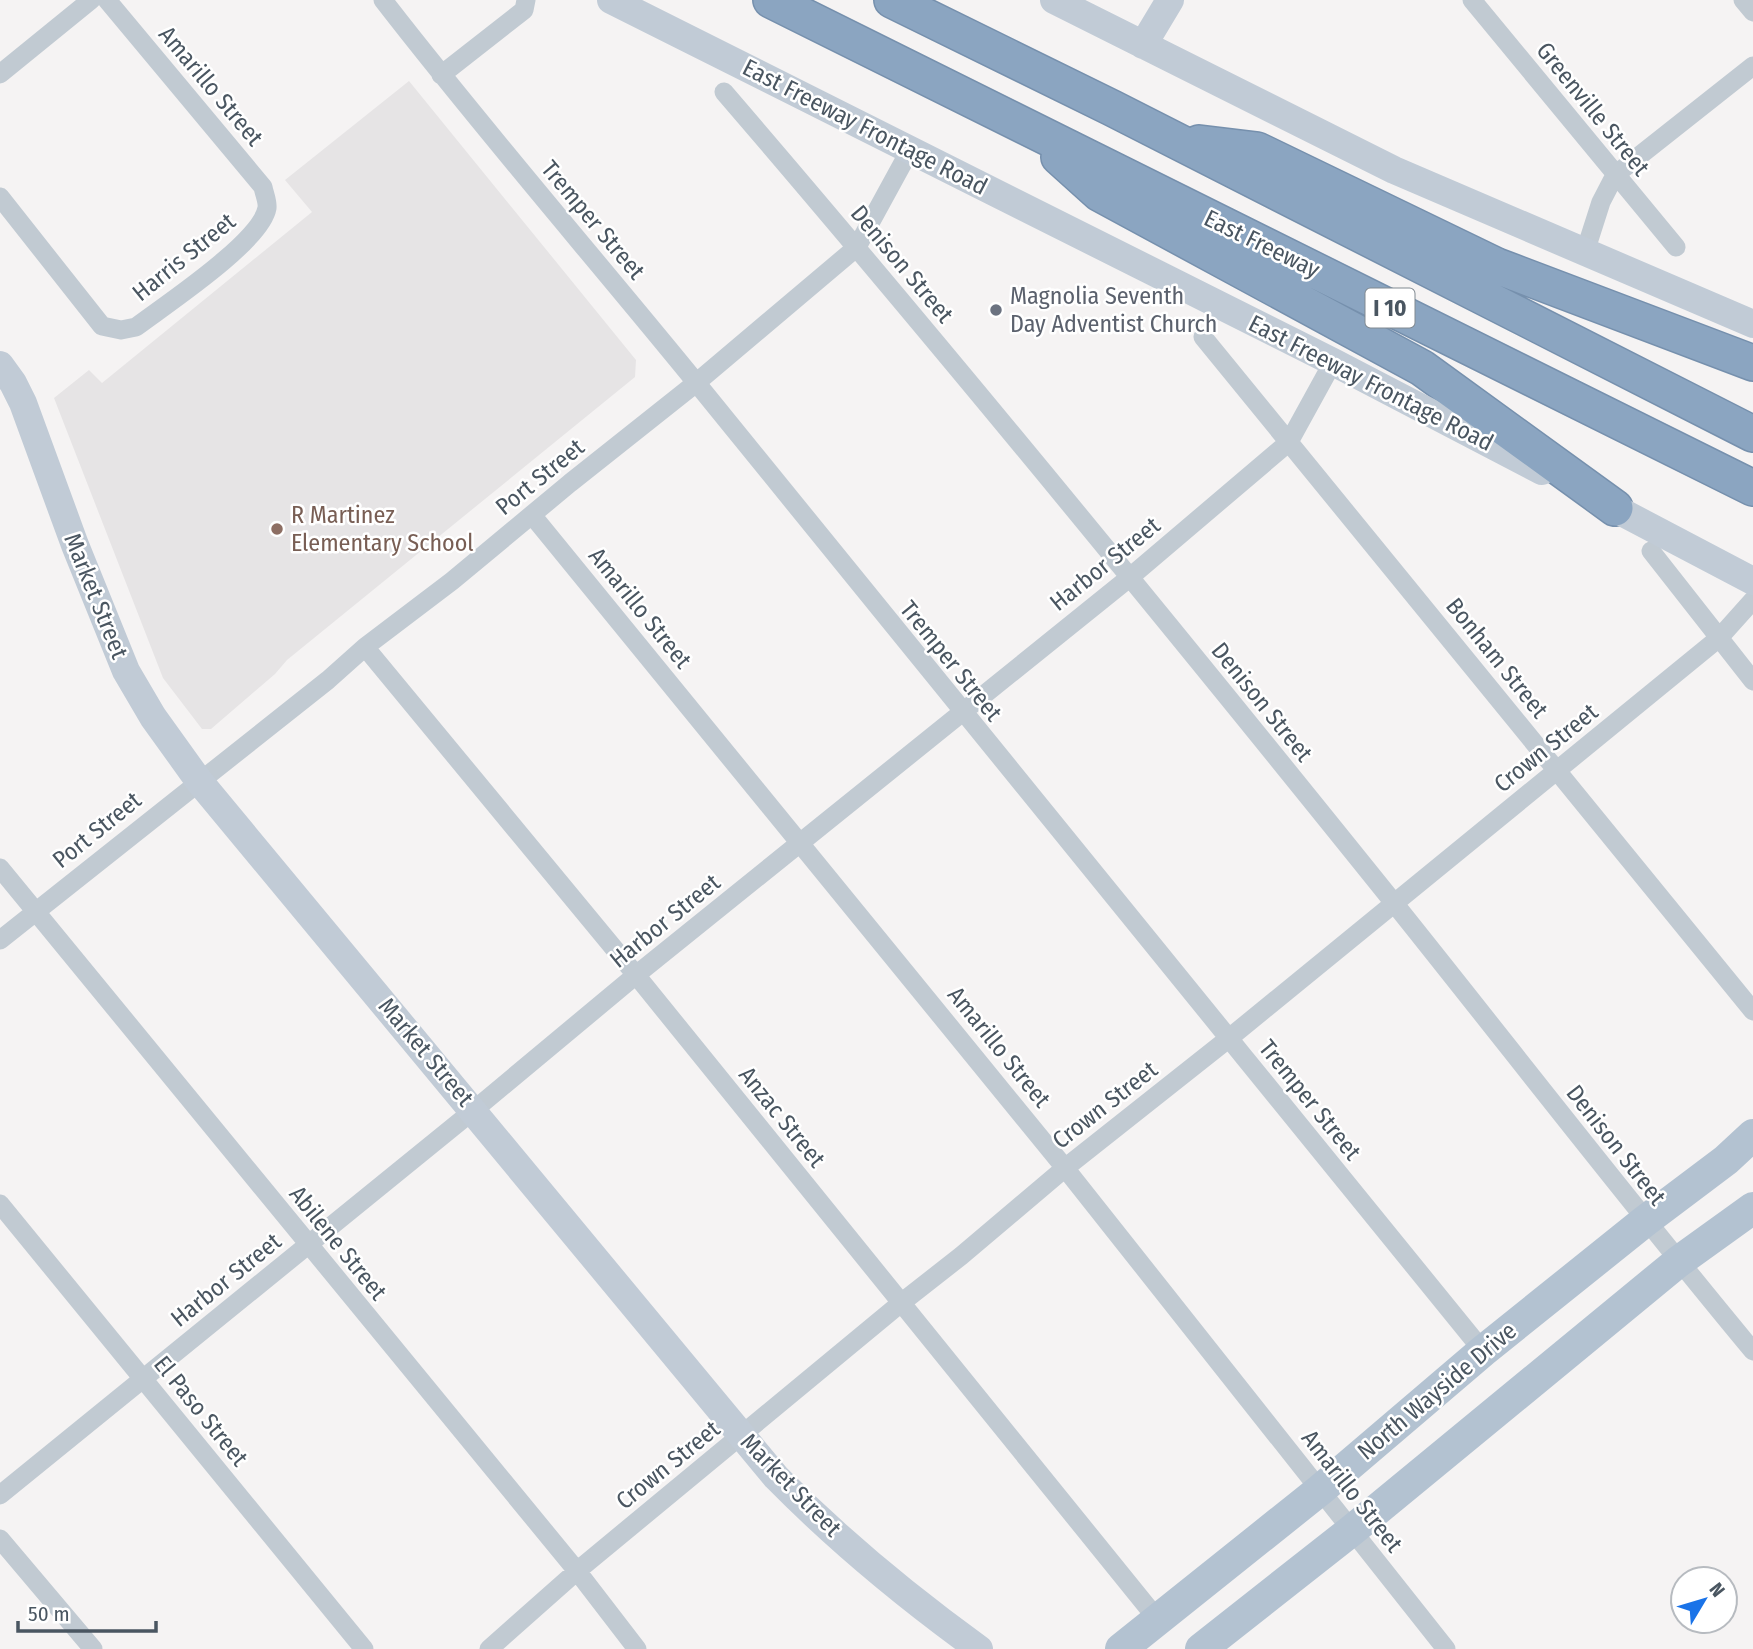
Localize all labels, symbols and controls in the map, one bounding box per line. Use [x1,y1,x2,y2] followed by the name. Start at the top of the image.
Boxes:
[153,21,269,151] street label: Amarillo Street
[1531,37,1655,181] street label: Greenville Street
[738,53,992,201] street label: East Freeway Frontage Road
[535,155,651,285] street label: Tremper Street
[845,200,959,329] street label: Denison Street
[1200,204,1325,284] street label: East Freeway
[127,207,241,307] street label: Harris Street
[1010,282,1217,338] place label: Magnolia Seventh Day Adventist Church
[1366,288,1414,328] road number: I 10
[988,302,1004,318] marker: Magnolia Seventh Day Adventist Church
[1244,309,1498,457] street label: East Freeway Frontage Road
[490,433,590,521] street label: Port Street
[291,501,474,557] place label: R Martinez Elementary School
[1044,511,1166,617] street label: Harbor Street
[269,521,285,537] marker: R Martinez Elementary School
[58,529,134,663] street label: Market Street
[583,542,697,674] street label: Amarillo Street
[1440,592,1554,724] street label: Bonham Street
[894,595,1008,727] street label: Tremper Street
[1206,637,1318,767] street label: Denison Street
[1489,698,1604,798] street label: Crown Street
[47,786,147,874] street label: Port Street
[604,868,726,974] street label: Harbor Street
[942,981,1056,1113] street label: Amarillo Street
[373,992,479,1112] street label: Market Street
[1253,1034,1367,1166] street label: Tremper Street
[1047,1055,1163,1155] street label: Crown Street
[733,1061,831,1173] street label: Anzac Street
[1560,1079,1672,1211] street label: Denison Street
[283,1180,393,1306] street label: Abilene Street
[165,1227,287,1333] street label: Harbor Street
[1352,1317,1522,1465] street label: North Wayside Drive
[148,1350,254,1472] street label: El Paso Street
[611,1415,726,1515] street label: Crown Street
[1296,1424,1408,1558] street label: Amarillo Street
[735,1428,847,1542] street label: Market Street
[1669,1565,1739,1635] north arrow
[1704,1578,1730,1601] text: N
[18,1590,156,1634] scale bar
[28,1601,70,1627] text: 50 m

